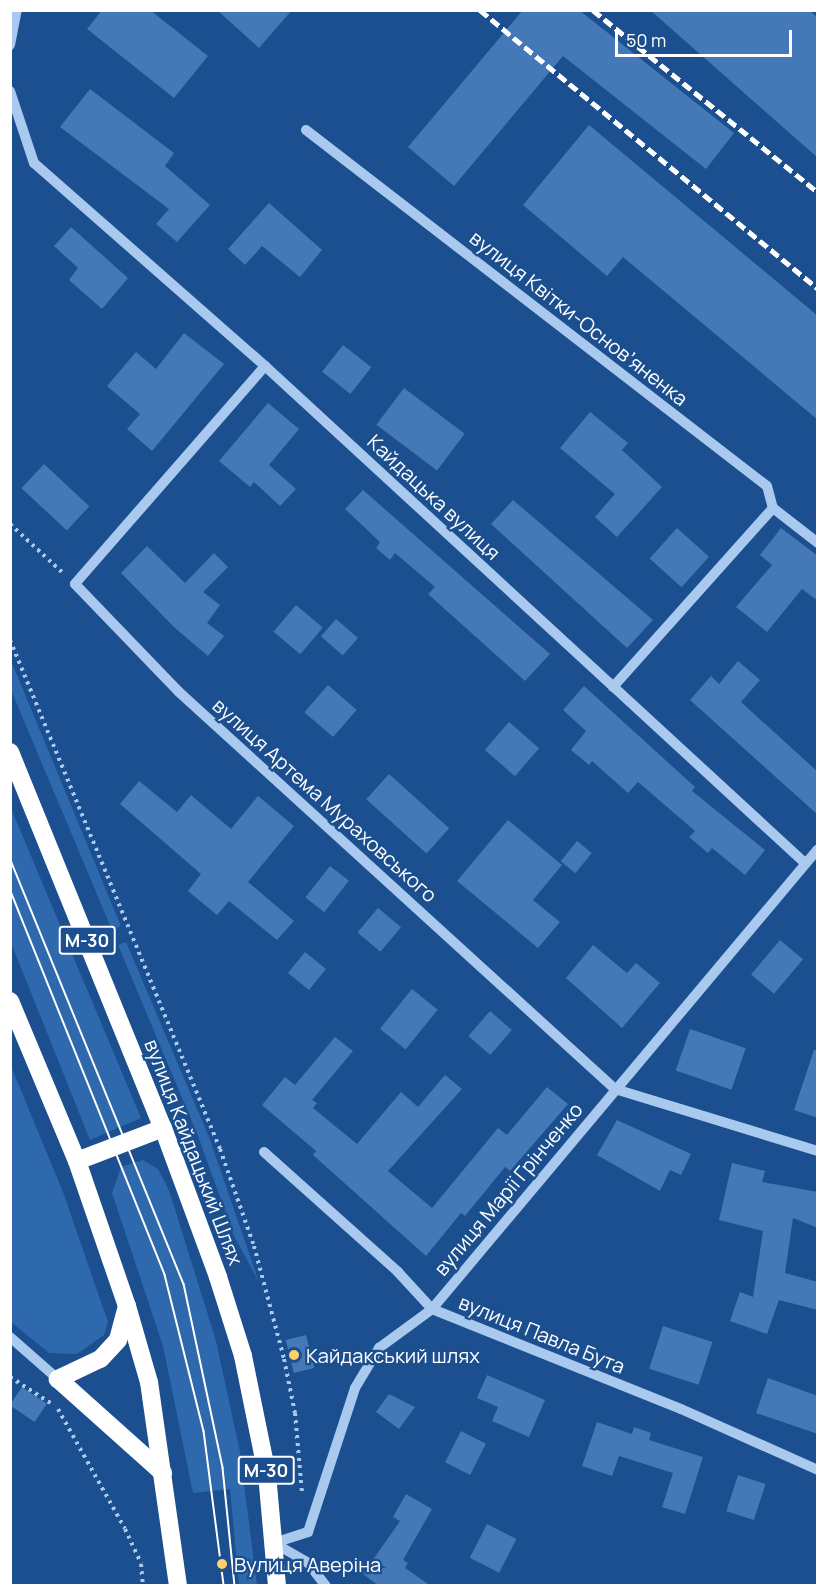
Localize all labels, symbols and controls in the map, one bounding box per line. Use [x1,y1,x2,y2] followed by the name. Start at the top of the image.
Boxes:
[618,18,795,56] scale bar
[626,28,666,52] text: 50 m
[465,225,693,411] street label: вулиця Квітки-Основʼяненка
[363,429,505,565] street label: Кайдацька вулиця
[208,693,442,907] street label: вулиця Артема Мураховського
[58,925,116,955] road number: М-30
[140,1036,248,1268] street label: вулиця Кайдацький Шлях
[429,1098,587,1280] street label: вулиця Марії Грінченко
[456,1290,628,1378] street label: вулиця Павла Бута
[306,1343,480,1367] place label: Кайдакський шлях
[287,1348,301,1362] marker: Кайдакський шлях
[238,1455,294,1485] road number: М-30
[234,1552,381,1576] place label: Вулиця Аверіна
[215,1557,229,1571] marker: Вулиця Аверіна

